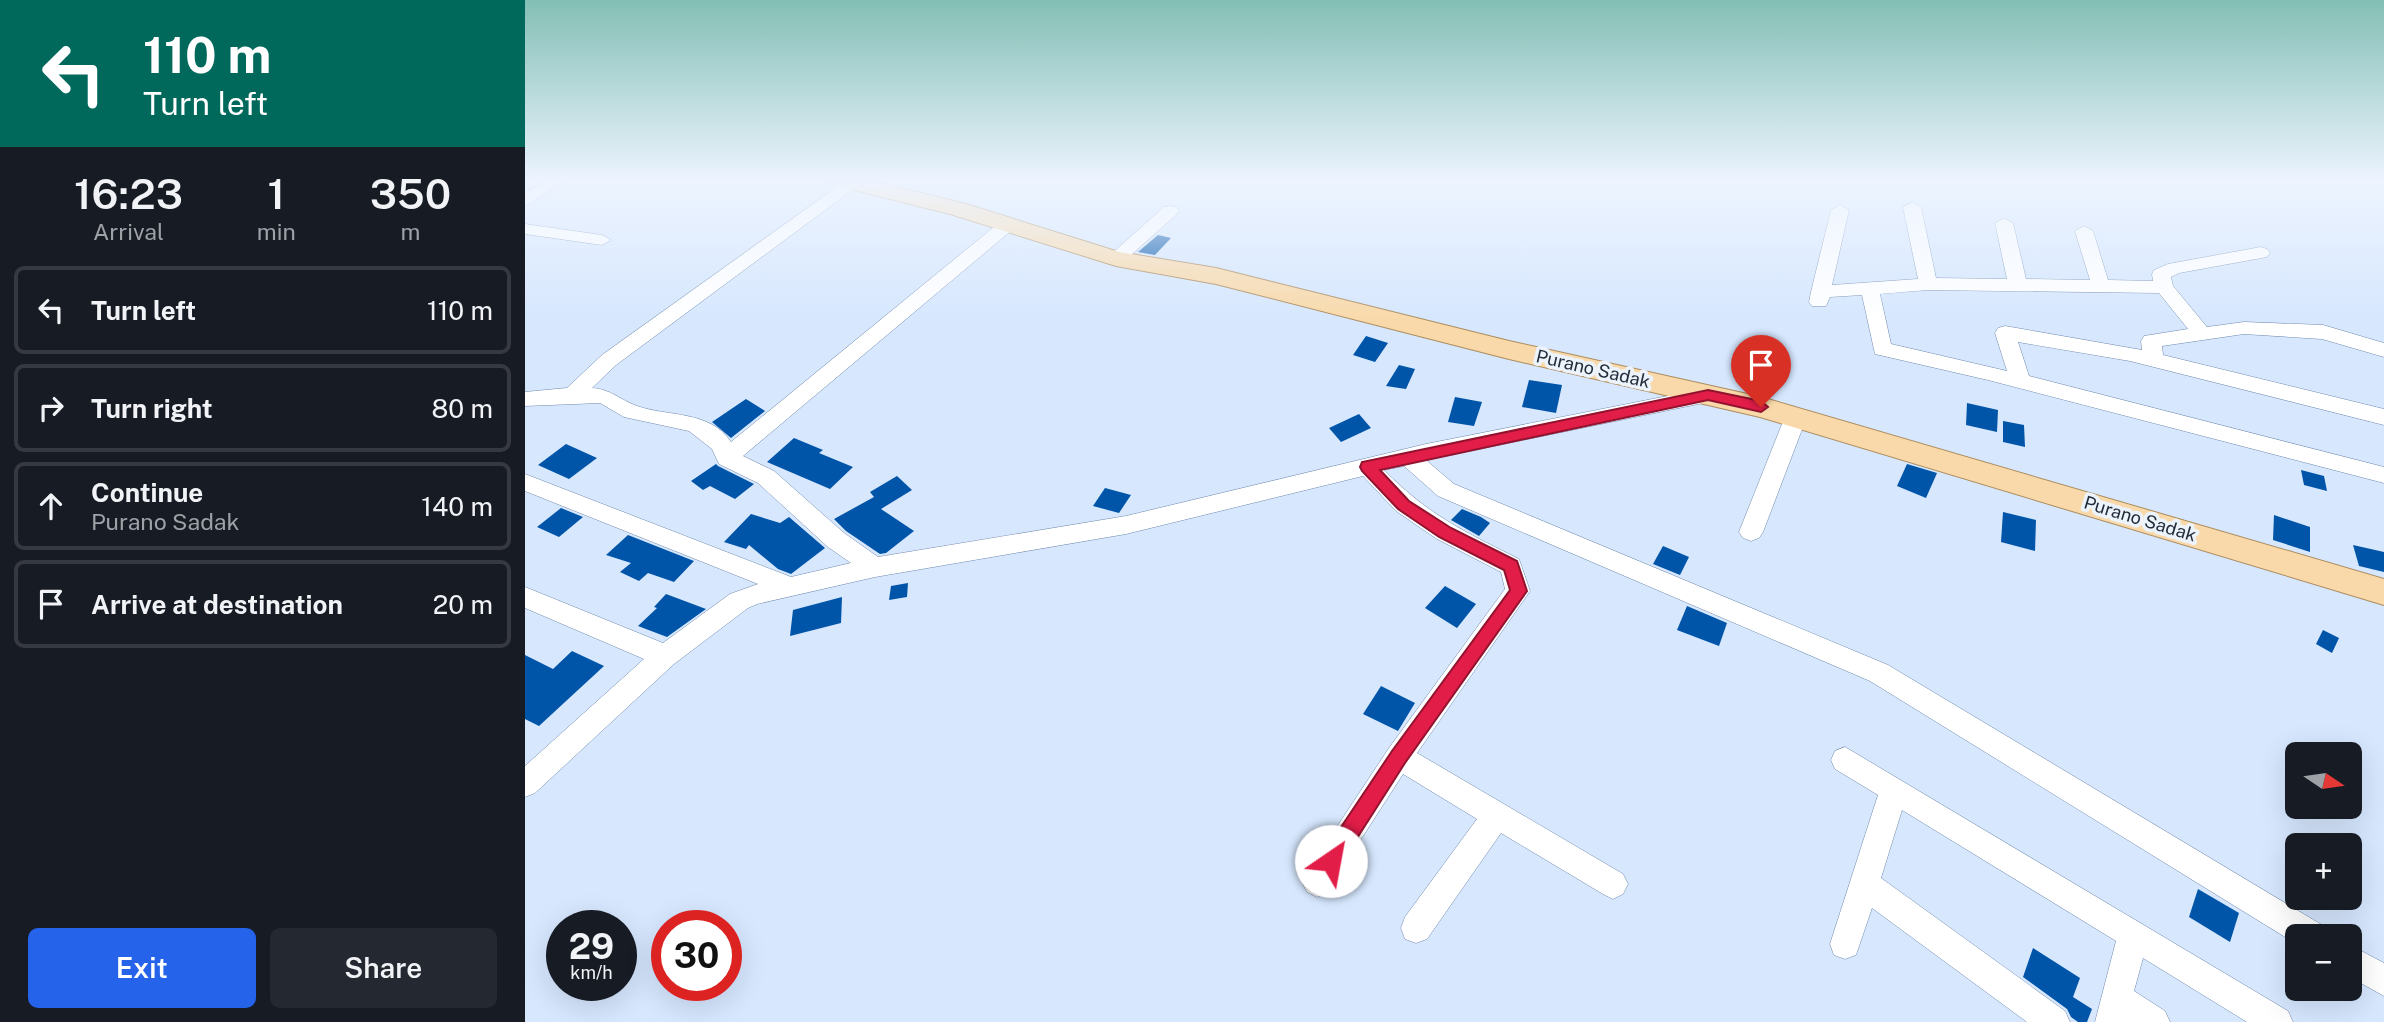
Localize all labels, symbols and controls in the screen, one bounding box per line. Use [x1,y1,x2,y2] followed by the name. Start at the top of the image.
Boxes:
[143,26,271,84] text: 110 m
[28,28,119,119] icon: left
[143,85,268,122] text: Turn left
[74,169,183,218] text: 16:23
[268,169,285,218] text: 1
[370,169,451,218] text: 350
[93,218,164,245] text: Arrival
[257,218,296,245] text: min
[400,218,420,245] text: m
[32,291,70,329] icon: left
[91,295,196,326] text: Turn left
[427,295,493,326] text: 110 m
[1731,335,1791,407] pin
[1534,345,1652,392] street label: Purano Sadak
[1742,346,1780,384] icon: arrive
[32,389,70,427] icon: right
[91,393,213,424] text: Turn right
[432,393,493,424] text: 80 m
[91,477,203,508] text: Continue
[32,487,70,525] icon: ahead
[421,491,493,522] text: 140 m
[2082,491,2199,546] street label: Purano Sadak
[91,508,239,535] text: Purano Sadak
[32,585,70,623] icon: arrive
[91,589,343,620] text: Arrive at destination
[433,589,493,620] text: 20 m
[2285,742,2363,819] north arrow
[2285,742,2362,1001] map controls
[1294,824,1368,898] position arrow
[2285,833,2362,910] button: +
[651,910,742,1001] speed limit sign: 30
[2285,924,2362,1001] button: −
[569,926,614,967] text: 29
[28,928,256,1008] button: Exit
[270,928,497,1008] button: Share
[570,962,613,983] text: km/h

